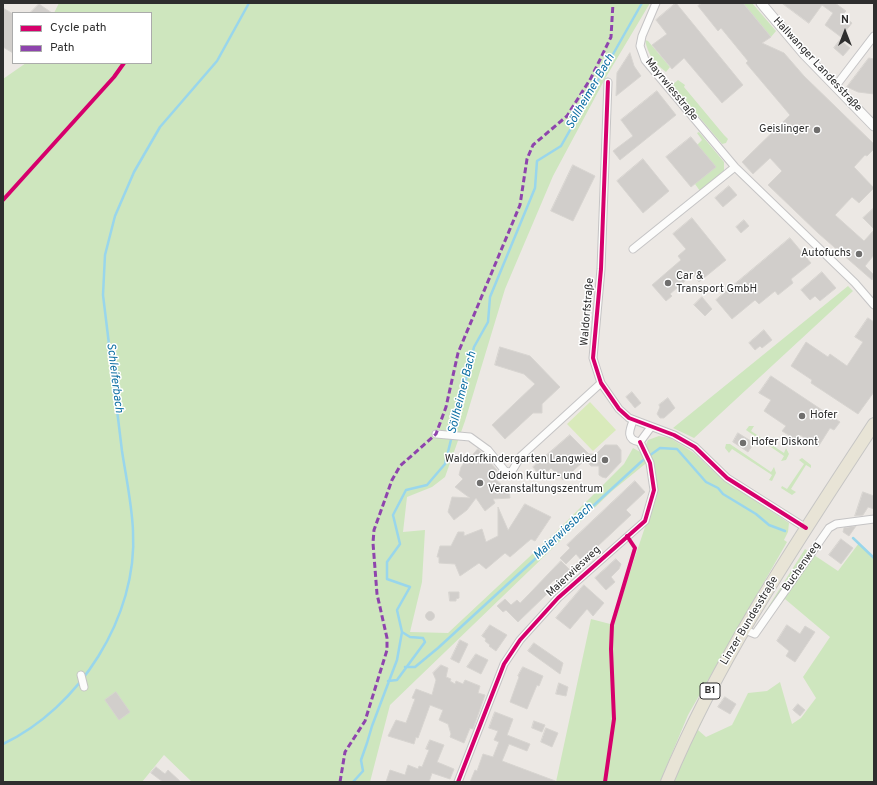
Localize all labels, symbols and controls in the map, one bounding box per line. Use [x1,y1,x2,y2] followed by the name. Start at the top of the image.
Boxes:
[12,12,152,64] legend
[825,12,865,52] north arrow
[841,13,849,27] text: N
[770,15,864,115] street label: Hallwanger Landesstraße
[50,20,107,36] text: Cycle path
[50,40,75,56] text: Path
[564,52,618,132] water label: Söllheimer Bach
[642,56,700,124] street label: Mayrwiesstraße
[759,123,809,137] place label: Geislinger
[812,125,822,135] marker: Geislinger
[801,247,851,261] place label: Autofuchs
[854,249,864,259] marker: Autofuchs
[676,270,757,296] place label: Car & Transport GmbH
[578,277,598,347] street label: Waldorfstraße
[663,278,673,288] marker: Car & Transport GmbH
[103,342,125,414] water label: Schleiferbach
[446,350,480,436] water label: Söllheimer Bach
[810,409,837,423] place label: Hofer
[797,411,807,421] marker: Hofer
[751,436,818,450] place label: Hofer Diskont
[738,438,748,448] marker: Hofer Diskont
[445,453,597,467] place label: Waldorfkindergarten Langwied
[600,455,610,465] marker: Waldorfkindergarten Langwied
[488,470,603,496] place label: Odeion Kultur- und Veranstaltungszentrum
[475,478,485,488] marker: Odeion Kultur- und Veranstaltungszentrum
[531,501,597,563] water label: Maierwiesbach
[780,540,824,594] street label: Buchenweg
[544,544,604,600] street label: Maierwiesweg
[718,574,782,668] street label: Linzer Bundesstraße
[700,683,720,699] road number: B1

